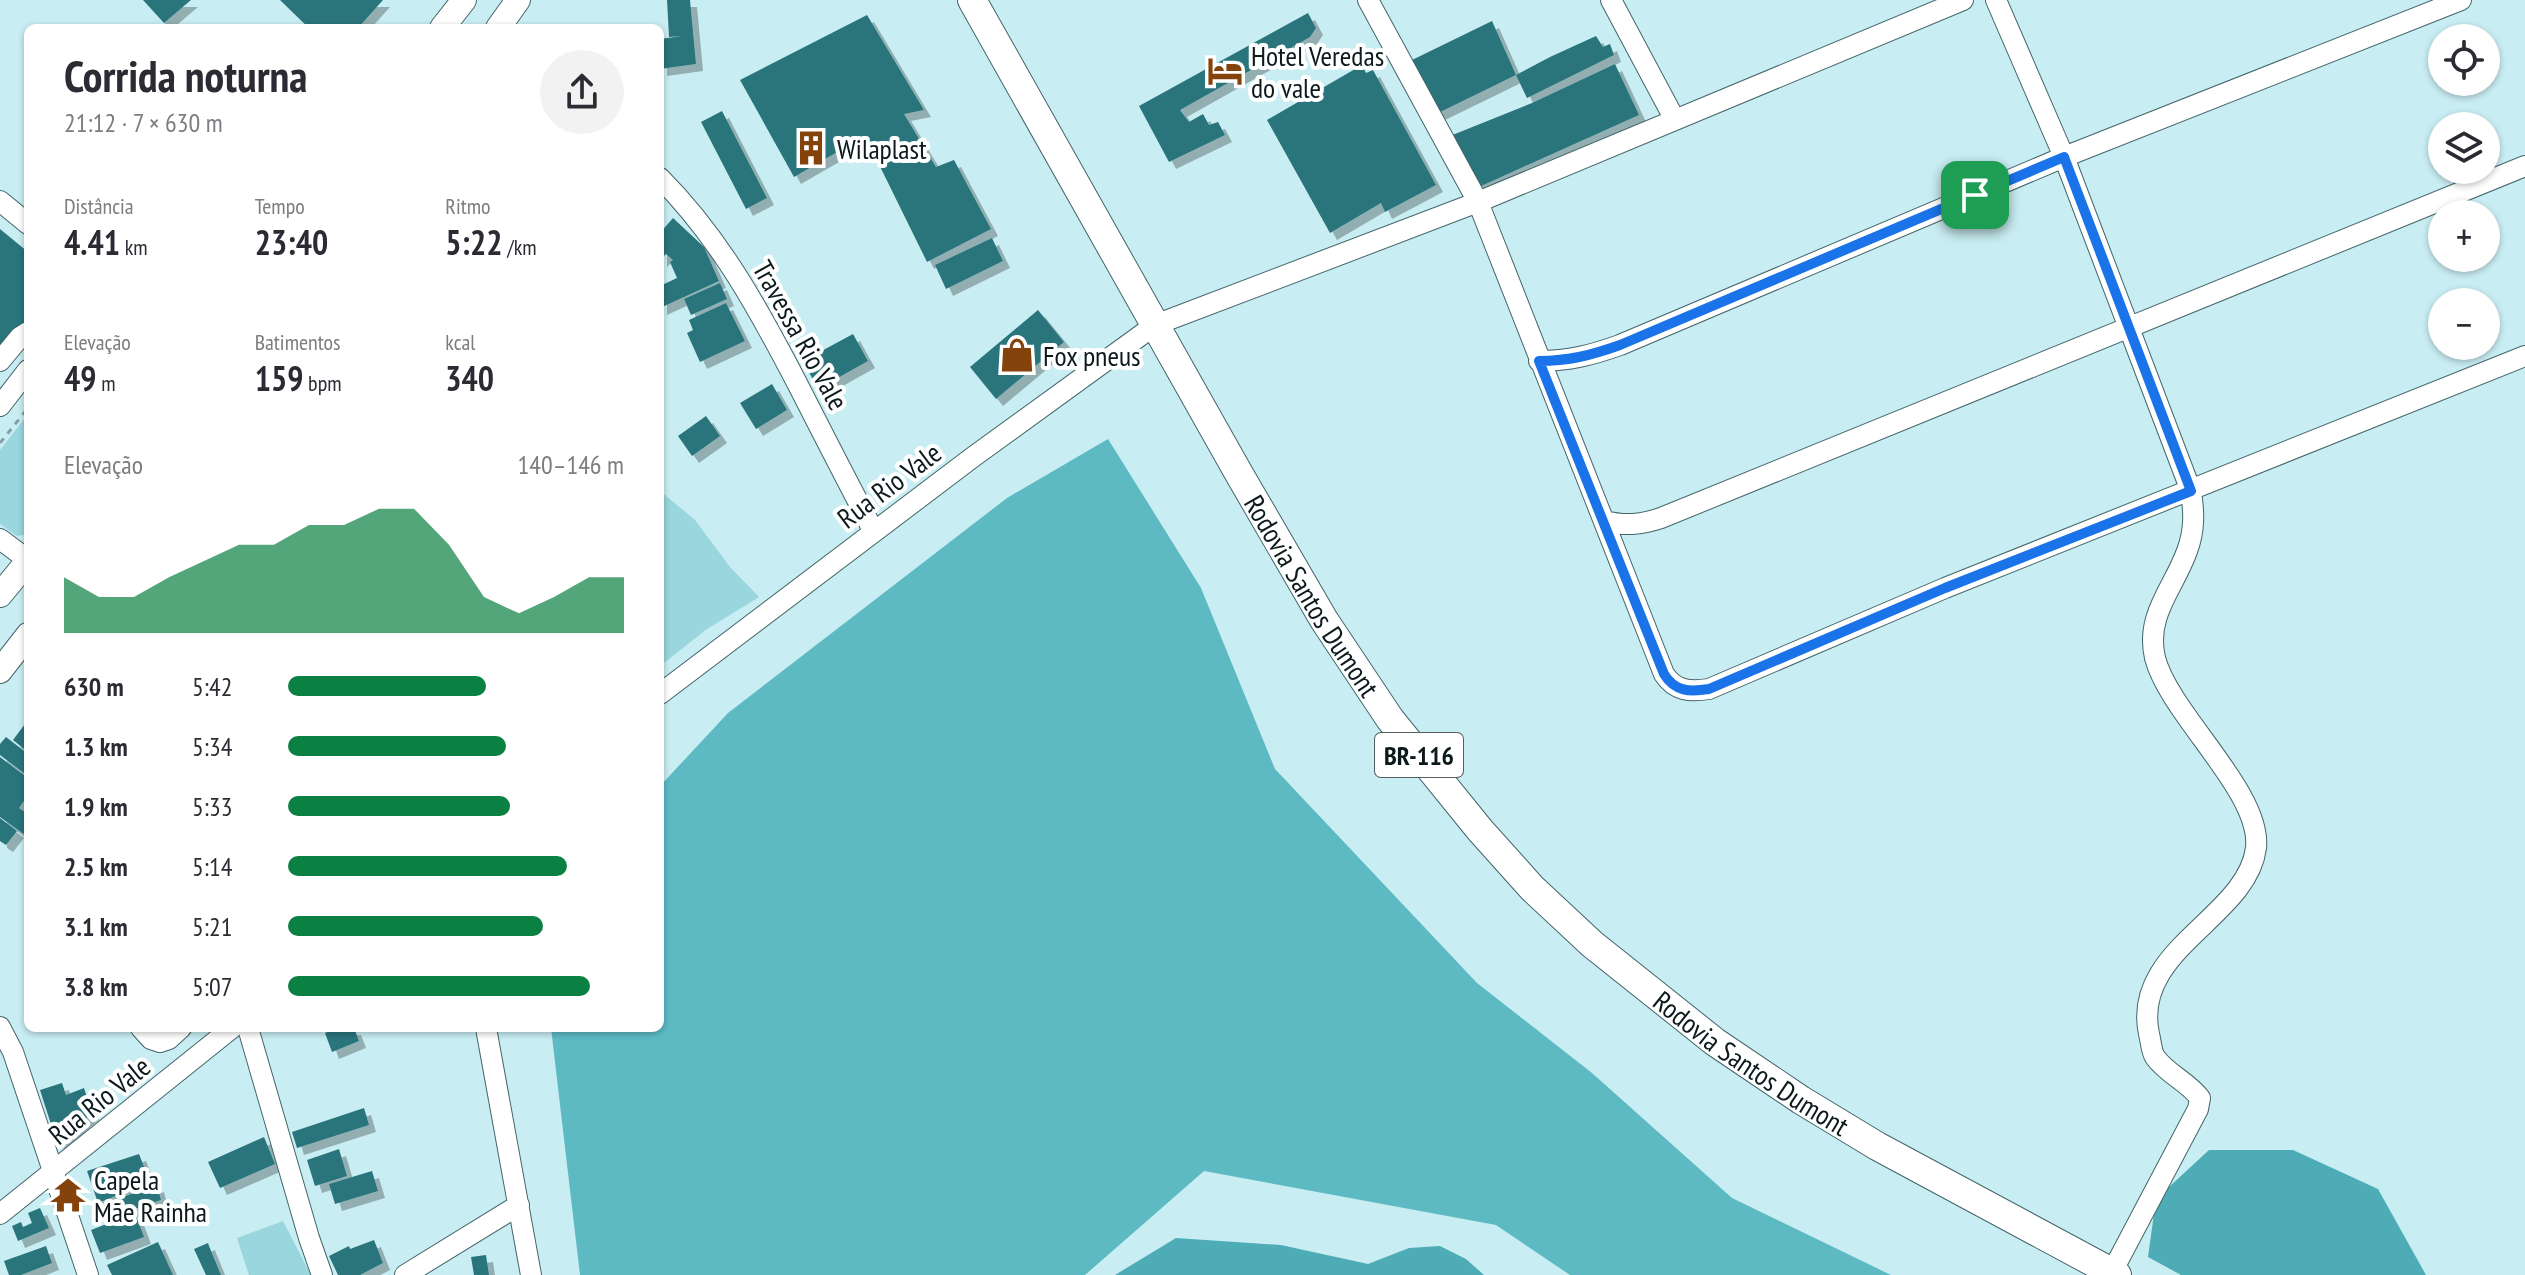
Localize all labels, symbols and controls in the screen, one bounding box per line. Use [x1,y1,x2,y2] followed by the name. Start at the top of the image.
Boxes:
[2428,24,2500,360] map controls
[2428,24,2500,96] button: locate
[1251,37,1384,106] place label: Hotel Veredas do vale
[64,47,307,104] text: Corrida noturna
[540,50,624,134] button: share
[1206,52,1244,90] hotel icon: Hotel Veredas do vale
[64,106,223,139] text: 21:12 · 7 × 630 m
[2428,112,2500,184] button: layers
[792,129,830,167] building icon: Wilaplast
[837,130,927,167] place label: Wilaplast
[1941,161,2009,229] pin
[1953,173,1997,217] icon: arrive
[64,192,134,220] text: Distância
[255,192,305,220] text: Tempo
[445,192,491,220] text: Ritmo
[2428,200,2500,272] button: +
[64,220,120,264] text: 4.41
[255,220,328,264] text: 23:40
[445,220,503,264] text: 5:22
[120,233,148,261] text: km
[503,233,537,261] text: /km
[745,254,857,416] street label: Travessa Rio Vale
[2428,288,2500,360] button: −
[64,328,131,356] text: Elevação
[255,328,341,356] text: Batimentos
[445,328,475,356] text: kcal
[998,336,1036,374] shop icon: Fox pneus
[1043,337,1141,374] place label: Fox pneus
[64,356,97,400] text: 49
[255,356,303,400] text: 159
[445,356,494,400] text: 340
[97,369,116,397] text: m
[303,369,342,397] text: bpm
[830,434,948,536] street label: Rua Rio Vale
[64,448,143,481] text: Elevação
[518,448,624,481] text: 140–146 m
[1237,488,1388,704] street label: Rodovia Santos Dumont
[64,670,124,703] text: 630 m
[192,670,232,703] text: 5:42
[64,730,128,763] text: 1.3 km
[192,730,232,763] text: 5:34
[1375,733,1463,777] road number: BR-116
[64,790,128,823] text: 1.9 km
[192,790,232,823] text: 5:33
[64,850,128,883] text: 2.5 km
[192,850,232,883] text: 5:14
[64,910,128,943] text: 3.1 km
[192,910,232,943] text: 5:21
[64,970,128,1003] text: 3.8 km
[192,970,232,1003] text: 5:07
[1646,982,1856,1144] street label: Rodovia Santos Dumont
[40,1048,158,1152] street label: Rua Rio Vale
[94,1161,207,1230] place label: Capela Mãe Rainha
[49,1176,87,1214] temple icon: Capela Mãe Rainha

